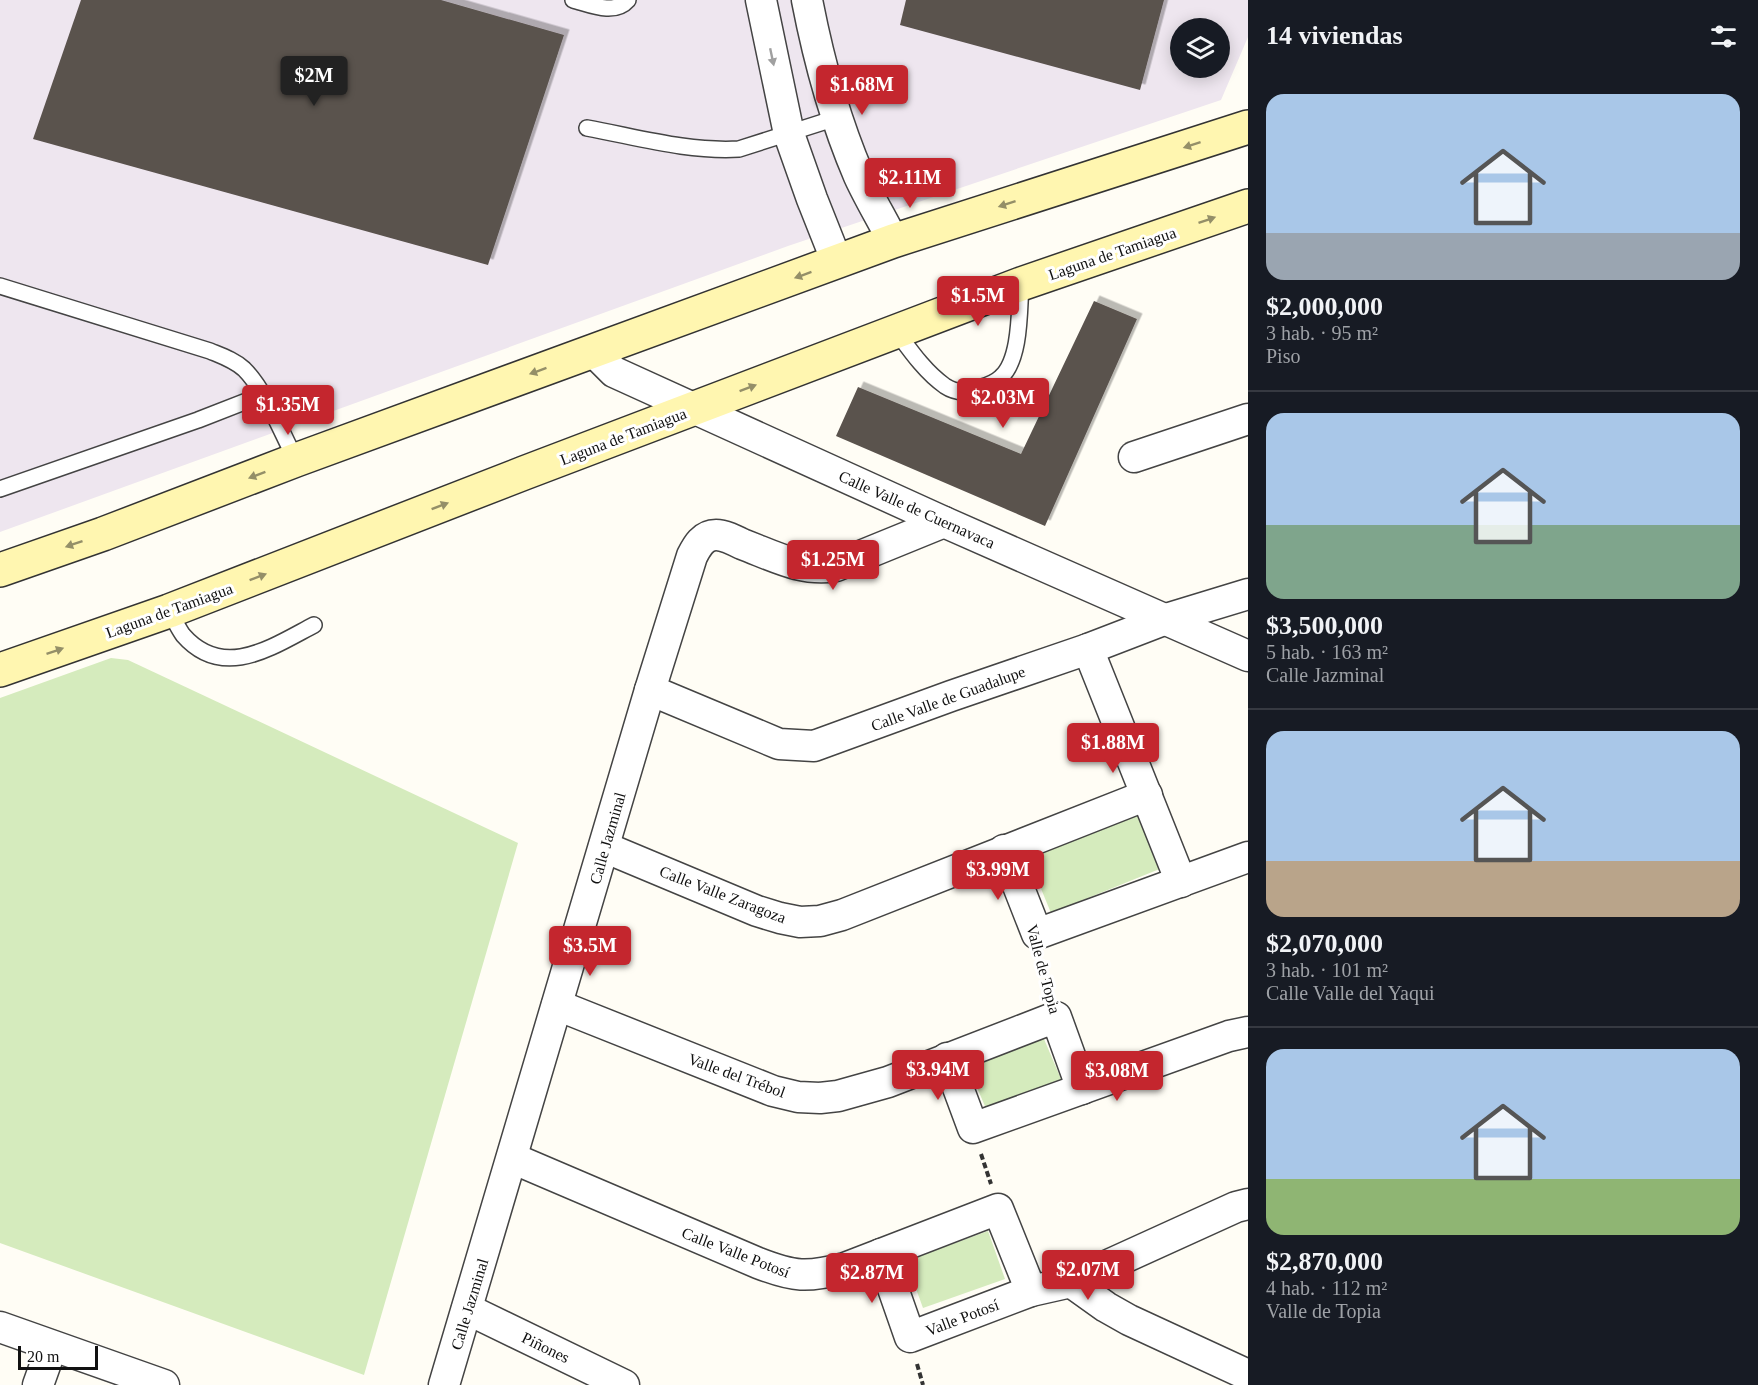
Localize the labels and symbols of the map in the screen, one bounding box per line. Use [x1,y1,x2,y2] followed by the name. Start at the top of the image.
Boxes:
[768,48,778,67] one-way arrow
[285,56,343,107] pin: $2M
[813,65,911,116] pin: $1.68M
[1183,140,1201,150] one-way arrow
[861,158,959,209] pin: $2.11M
[998,200,1016,210] one-way arrow
[1198,214,1216,224] one-way arrow
[1046,224,1178,284] street label: Laguna de Tamiagua
[793,270,811,280] one-way arrow
[936,276,1020,327] pin: $1.5M
[529,367,547,376] one-way arrow
[954,378,1052,429] pin: $2.03M
[739,383,757,392] one-way arrow
[239,385,337,436] pin: $1.35M
[558,405,689,469] street label: Laguna de Tamiagua
[836,467,997,552] street label: Calle Valle de Cuernavaca
[247,470,265,480] one-way arrow
[431,501,449,510] one-way arrow
[65,539,83,549] one-way arrow
[784,540,882,591] pin: $1.25M
[249,571,267,581] one-way arrow
[103,580,235,642] street label: Laguna de Tamiagua
[46,645,64,655] one-way arrow
[869,663,1028,735] street label: Calle Valle de Guadalupe
[1064,723,1162,774] pin: $1.88M
[586,790,629,886] street label: Calle Jazminal
[949,850,1047,901] pin: $3.99M
[657,863,788,927] street label: Calle Valle Zaragoza
[1022,923,1064,1016] street label: Valle de Topia
[548,926,632,977] pin: $3.5M
[686,1050,788,1101] street label: Valle del Trébol
[889,1050,987,1101] pin: $3.94M
[1068,1051,1166,1102] pin: $3.08M
[679,1224,793,1281] street label: Calle Valle Potosí
[1039,1250,1137,1301] pin: $2.07M
[823,1253,921,1304] pin: $2.87M
[448,1256,492,1352] street label: Calle Jazminal
[923,1296,1002,1339] street label: Valle Potosí
[519,1329,572,1366] street label: Piñones
[18,1343,98,1370] scale bar

